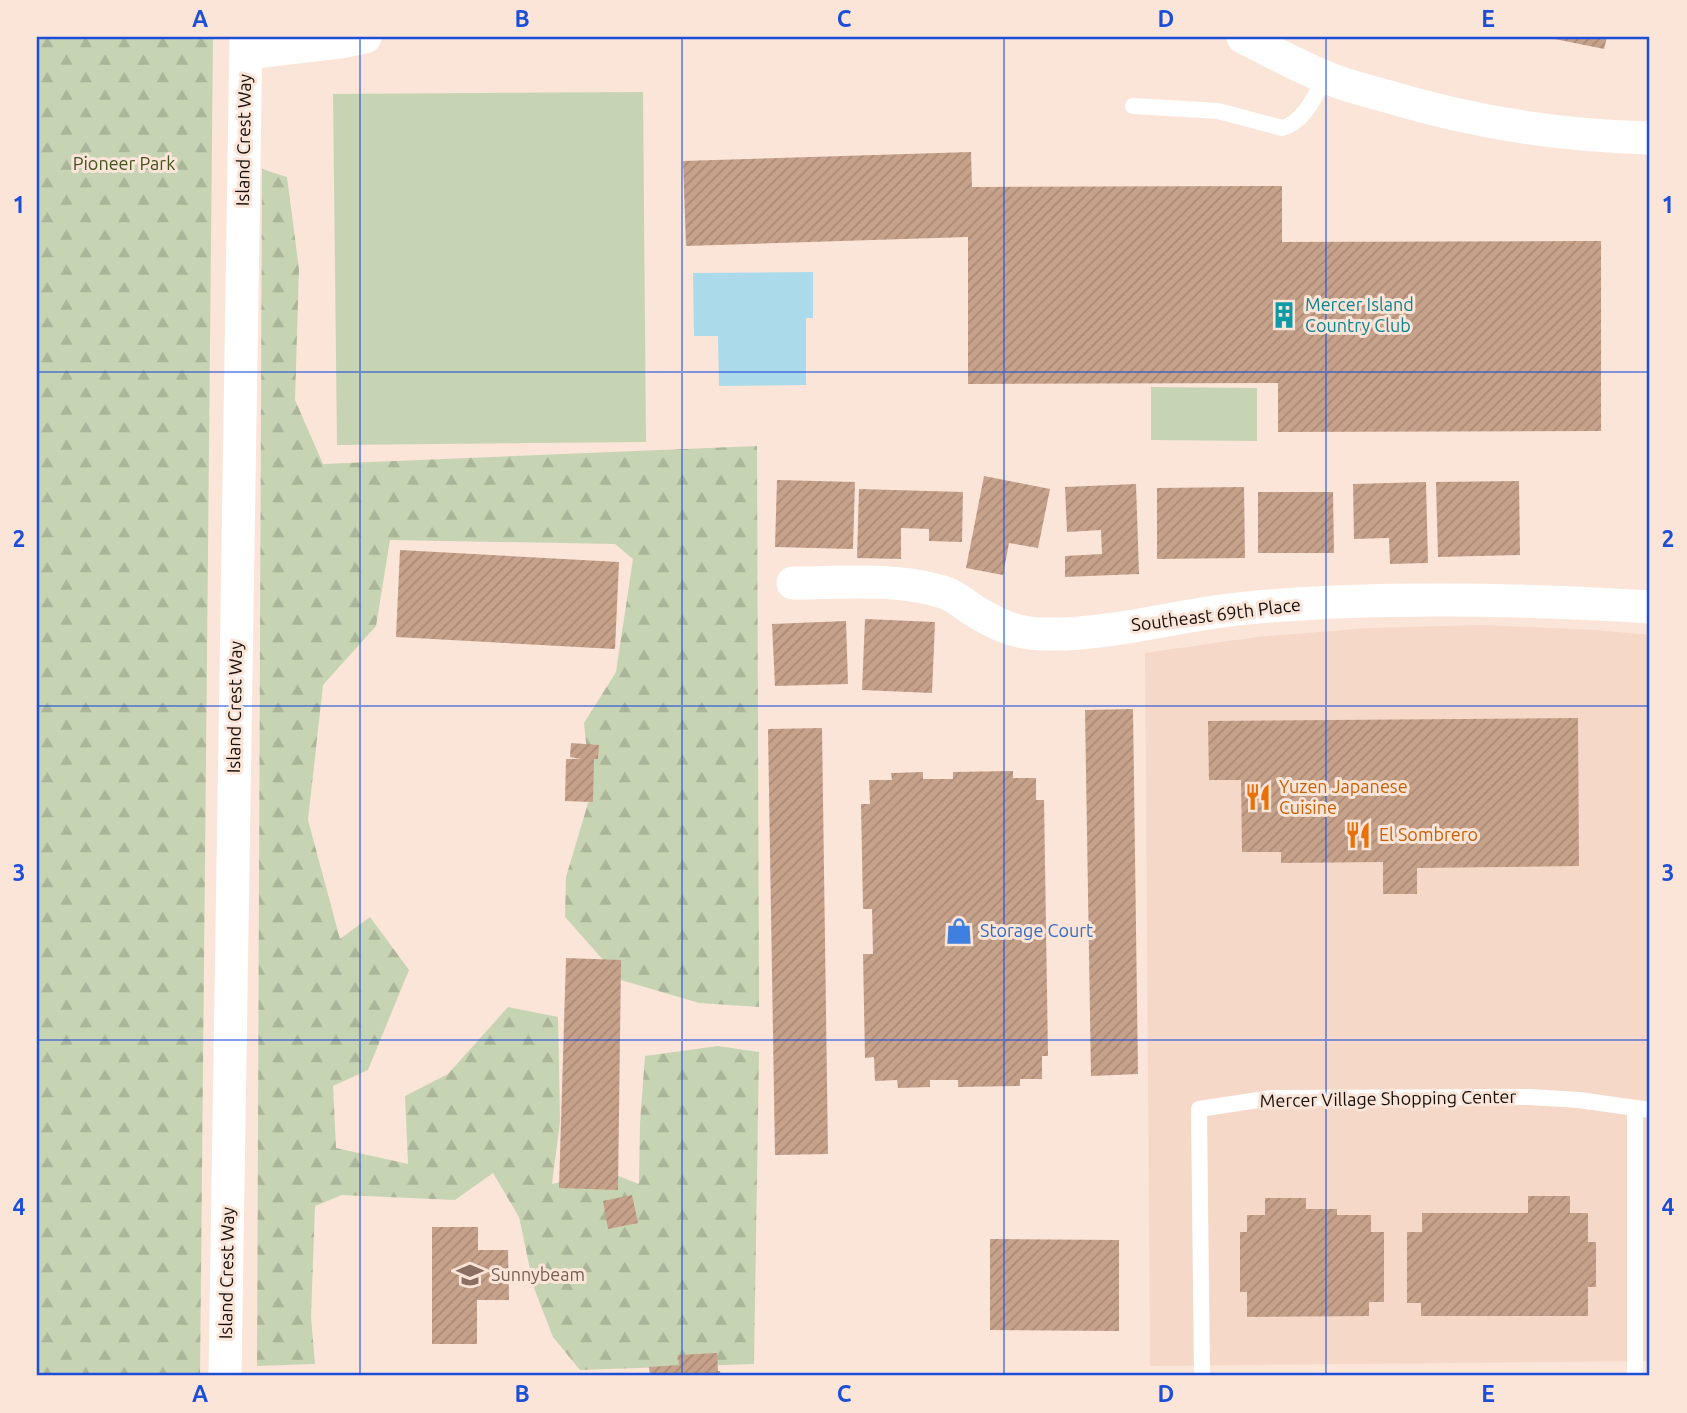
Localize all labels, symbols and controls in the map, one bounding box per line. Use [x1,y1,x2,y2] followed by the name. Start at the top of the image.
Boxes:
[192,6,208,31] text: A
[514,6,530,31] text: B
[837,6,852,31] text: C
[1158,6,1174,31] text: D
[1481,6,1495,31] text: E
[232,73,254,206] street label: Island Crest Way
[73,153,175,173] park label: Pioneer Park
[13,192,25,217] text: 1
[1662,192,1674,217] text: 1
[1305,294,1414,335] place label: Mercer Island Country Club
[1269,300,1299,330] building icon: Mercer Island Country Club
[13,526,25,551] text: 2
[1662,526,1674,551] text: 2
[1130,594,1302,634] street label: Southeast 69th Place
[223,640,245,773] street label: Island Crest Way
[1279,776,1408,817] place label: Yuzen Japanese Cuisine
[1243,782,1273,812] restaurant icon: Yuzen Japanese Cuisine
[1343,820,1373,850] restaurant icon: El Sombrero
[1379,824,1478,844] place label: El Sombrero
[13,860,25,885] text: 3
[1662,860,1674,885] text: 3
[944,916,974,946] shop icon: Storage Court
[980,920,1093,940] place label: Storage Court
[1260,1086,1517,1110] street label: Mercer Village Shopping Center
[13,1194,26,1219] text: 4
[1662,1194,1675,1219] text: 4
[215,1206,237,1339] street label: Island Crest Way
[455,1260,485,1290] school or university icon: Sunnybeam
[491,1264,585,1284] place label: Sunnybeam
[192,1381,208,1406] text: A
[514,1381,530,1406] text: B
[837,1381,852,1406] text: C
[1158,1381,1174,1406] text: D
[1481,1381,1495,1406] text: E

